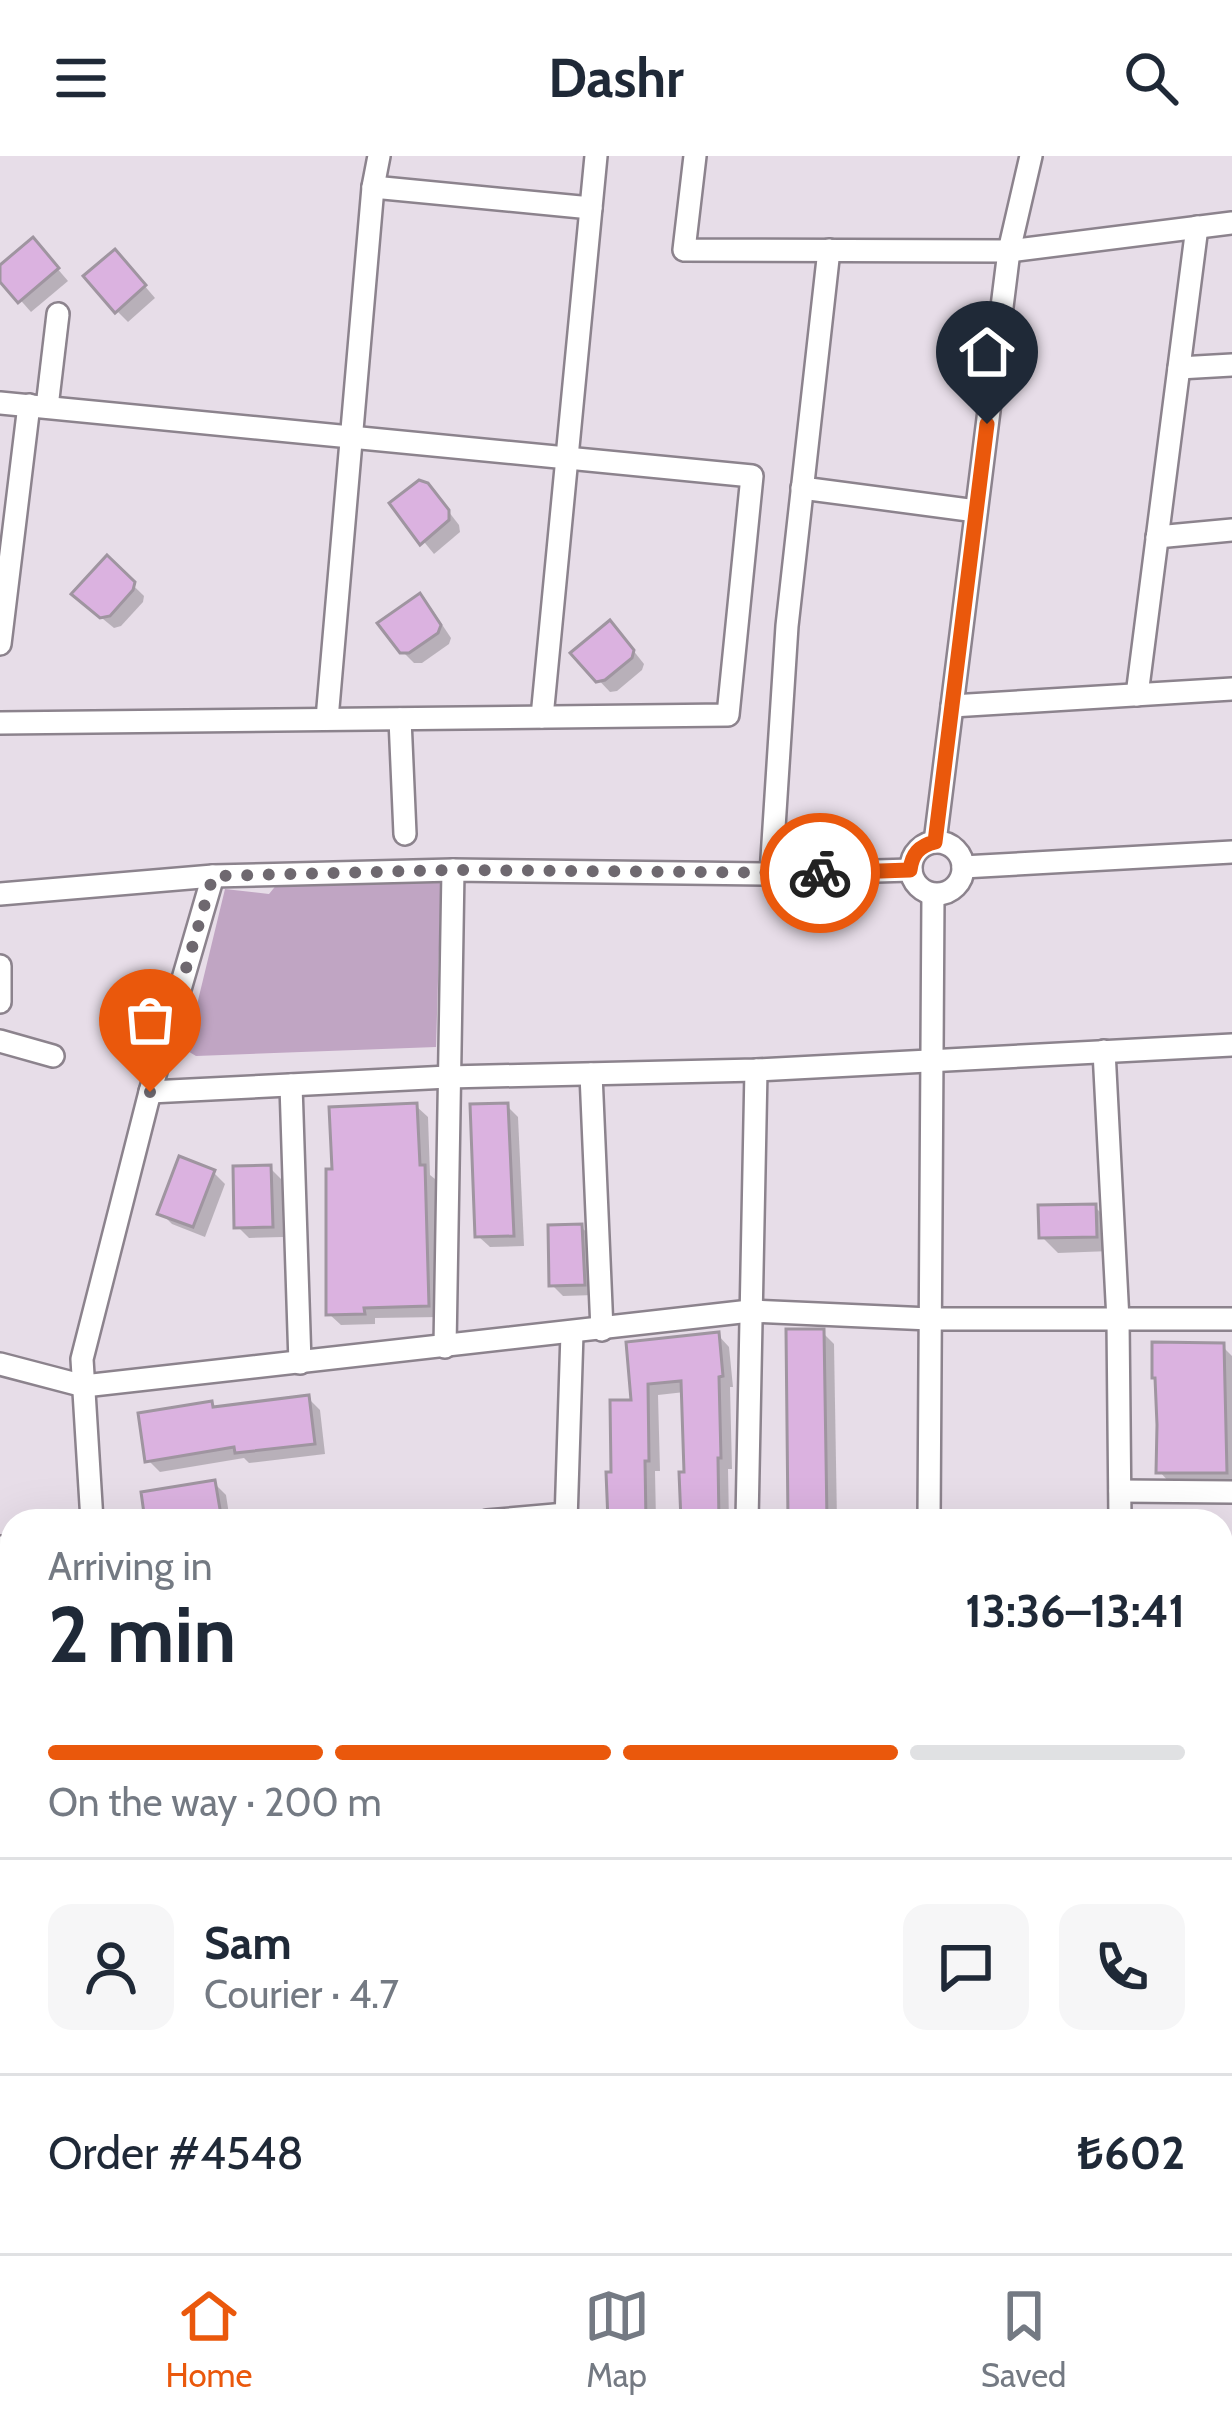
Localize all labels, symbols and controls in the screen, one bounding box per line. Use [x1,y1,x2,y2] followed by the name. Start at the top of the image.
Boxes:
[48,45,114,111] icon: menu
[548,45,684,111] text: Dashr
[1118,45,1184,111] icon: search
[936,301,1038,424] pin
[954,319,1020,385] icon: home
[760,813,880,933] courier
[787,840,853,906] icon: bike
[99,969,201,1092] pin
[117,987,183,1053] icon: bag
[48,1542,212,1590] text: Arriving in
[965,1584,1185,1638] text: 13:36–13:41
[48,1587,236,1682] text: 2 min
[48,1778,382,1826] text: On the way · 200 m
[48,1904,174,2030] button: person
[903,1904,1029,2030] button: chat
[1059,1904,1185,2030] button: phone
[204,1916,292,1970] text: Sam
[204,1970,399,2018] text: Courier · 4.7
[48,2126,304,2180] text: Order #4548
[1077,2126,1185,2180] text: ₺602
[166,2283,252,2395] tab: Home
[584,2283,650,2395] tab: Map
[981,2283,1066,2395] tab: Saved

